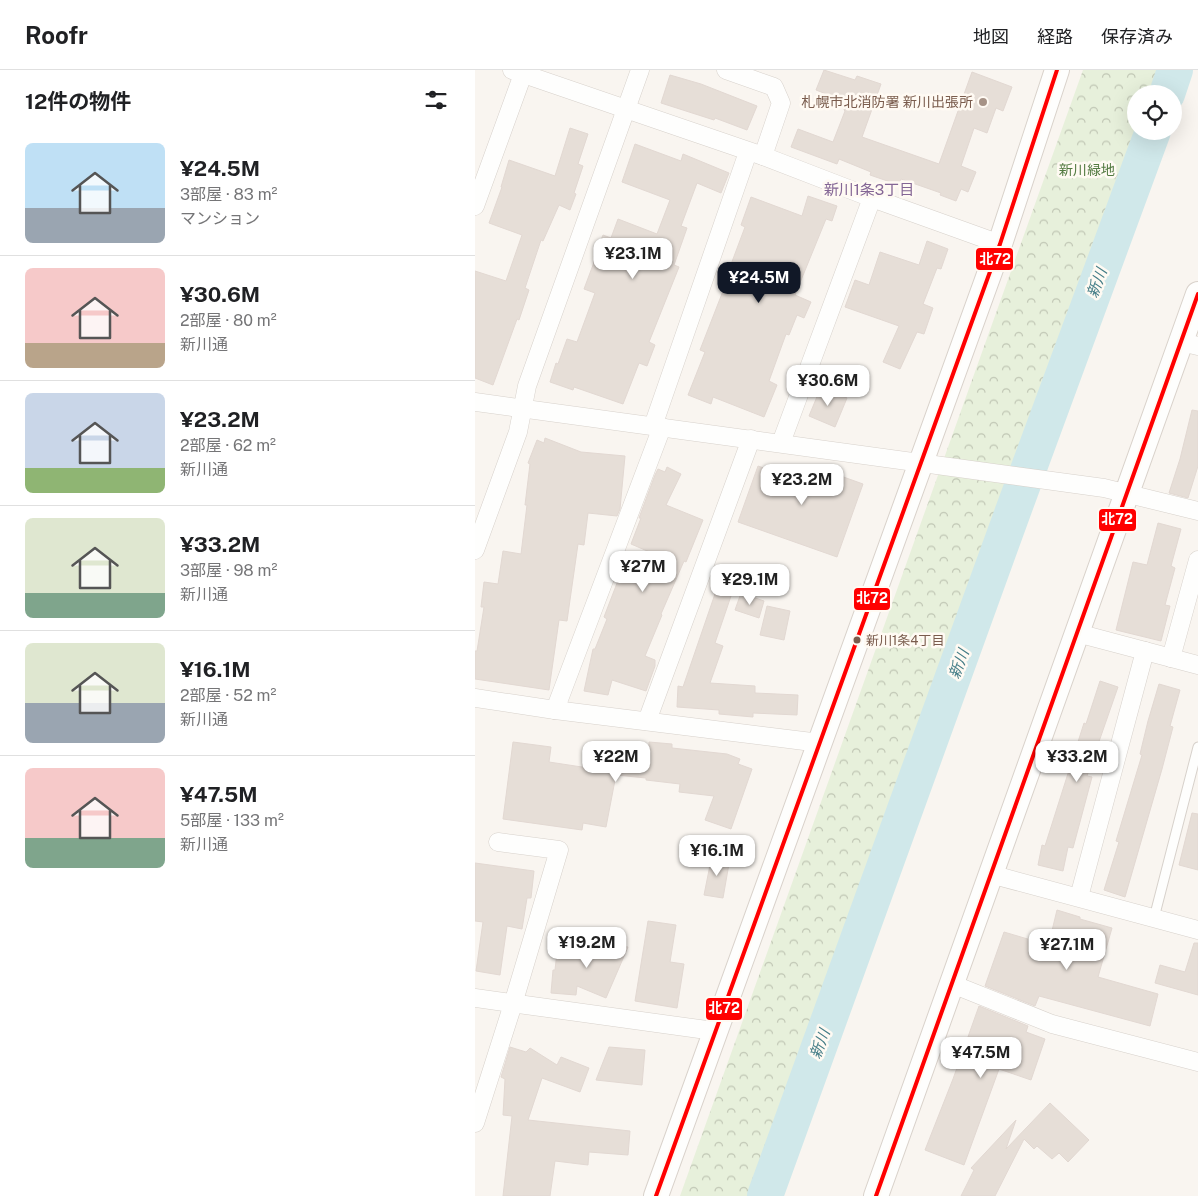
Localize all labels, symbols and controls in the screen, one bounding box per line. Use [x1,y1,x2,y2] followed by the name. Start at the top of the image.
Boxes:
[25,21,88,49] text: Roofr
[973,26,1009,47] text: 地図
[1037,26,1073,47] text: 経路
[1101,26,1173,47] text: 保存済み
[1127,85,1182,140] map controls
[1127,85,1182,140] button: locate
[422,86,450,114] icon: filters
[25,89,131,114] text: 12件の物件
[802,94,973,110] place label: 札幌市北消防署 新川出張所
[977,96,989,108] marker: 札幌市北消防署 新川出張所
[180,156,260,181] text: ¥24.5M
[1059,162,1115,178] park label: 新川緑地
[65,163,125,223] icon: home
[824,181,914,198] district label: 新川1条3丁目
[180,185,277,204] text: 3部屋 · 83 m²
[180,209,260,228] text: マンション
[592,238,674,280] pin: ¥23.1M
[604,244,662,263] text: ¥23.1M
[975,247,1014,271] line badge: 北72
[979,251,1011,267] text: 北72
[718,262,800,304] pin: ¥24.5M
[1083,264,1110,300] water label: 新川
[729,268,790,287] text: ¥24.5M
[180,282,260,307] text: ¥30.6M
[65,288,125,348] icon: home
[180,311,277,330] text: 2部屋 · 80 m²
[180,335,228,354] text: 新川通
[787,364,869,407] pin: ¥30.6M
[797,371,859,390] text: ¥30.6M
[180,407,260,432] text: ¥23.2M
[65,413,125,473] icon: home
[180,436,276,455] text: 2部屋 · 62 m²
[180,460,228,479] text: 新川通
[761,464,843,506] pin: ¥23.2M
[772,470,832,489] text: ¥23.2M
[1098,508,1137,532] line badge: 北72
[1101,511,1133,527] text: 北72
[180,532,260,557] text: ¥33.2M
[65,538,125,598] icon: home
[613,550,673,593] pin: ¥27M
[620,557,666,576] text: ¥27M
[180,561,277,580] text: 3部屋 · 98 m²
[709,564,791,606] pin: ¥29.1M
[721,570,779,589] text: ¥29.1M
[180,585,228,604] text: 新川通
[853,587,891,611] line badge: 北72
[856,590,888,606] text: 北72
[866,633,944,648] place label: 新川1条4丁目
[852,635,862,645] marker: 新川1条4丁目
[945,645,972,681] water label: 新川
[180,657,251,682] text: ¥16.1M
[65,663,125,723] icon: home
[180,686,276,705] text: 2部屋 · 52 m²
[180,710,228,729] text: 新川通
[586,740,646,783] pin: ¥22M
[1036,740,1118,783] pin: ¥33.2M
[593,747,639,766] text: ¥22M
[1046,747,1108,766] text: ¥33.2M
[180,782,257,807] text: ¥47.5M
[65,788,125,848] icon: home
[180,811,284,830] text: 5部屋 · 133 m²
[676,834,758,877] pin: ¥16.1M
[180,835,228,854] text: 新川通
[690,841,744,860] text: ¥16.1M
[546,926,628,969] pin: ¥19.2M
[1026,928,1108,971] pin: ¥27.1M
[558,933,616,952] text: ¥19.2M
[1040,935,1094,954] text: ¥27.1M
[705,997,743,1021] line badge: 北72
[708,1000,740,1016] text: 北72
[806,1025,833,1061] water label: 新川
[940,1036,1022,1079] pin: ¥47.5M
[951,1043,1011,1062] text: ¥47.5M

